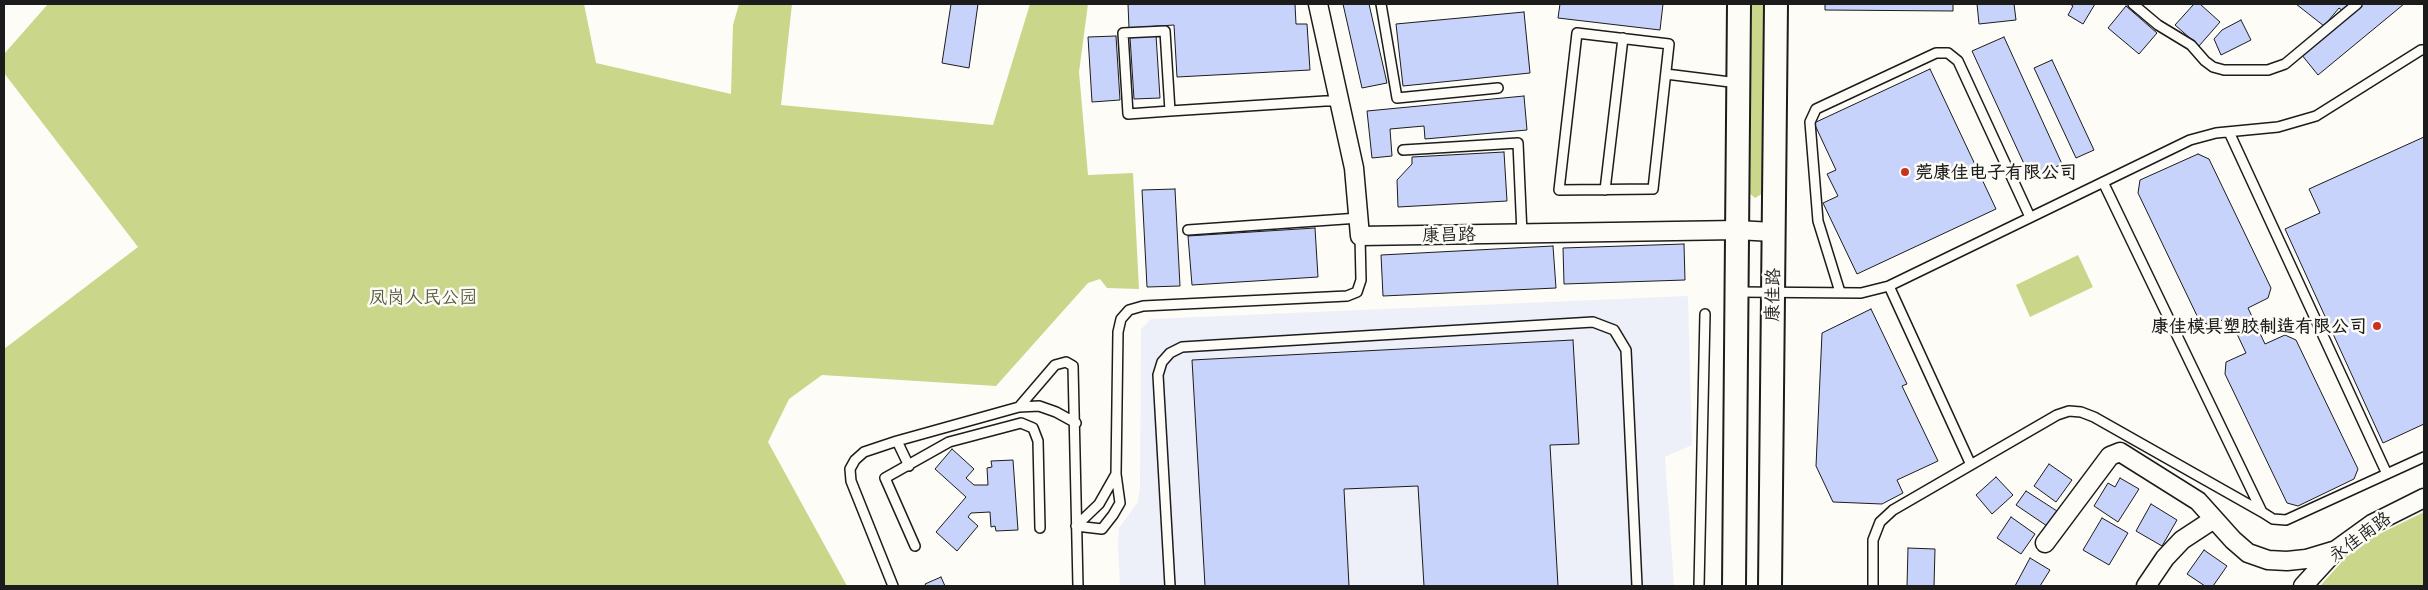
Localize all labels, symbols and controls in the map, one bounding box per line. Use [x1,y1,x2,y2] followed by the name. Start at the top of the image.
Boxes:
[1915,161,2077,183] place label: 莞康佳电子有限公司
[1899,166,1911,178] marker: 莞康佳电子有限公司
[1422,224,1476,246] street label: 康昌路
[1762,268,1784,322] street label: 康佳路
[369,286,477,308] park label: 凤岗人民公园
[2151,315,2367,337] place label: 康佳模具塑胶制造有限公司
[2371,320,2383,332] marker: 康佳模具塑胶制造有限公司
[2325,507,2395,567] street label: 永佳南路

